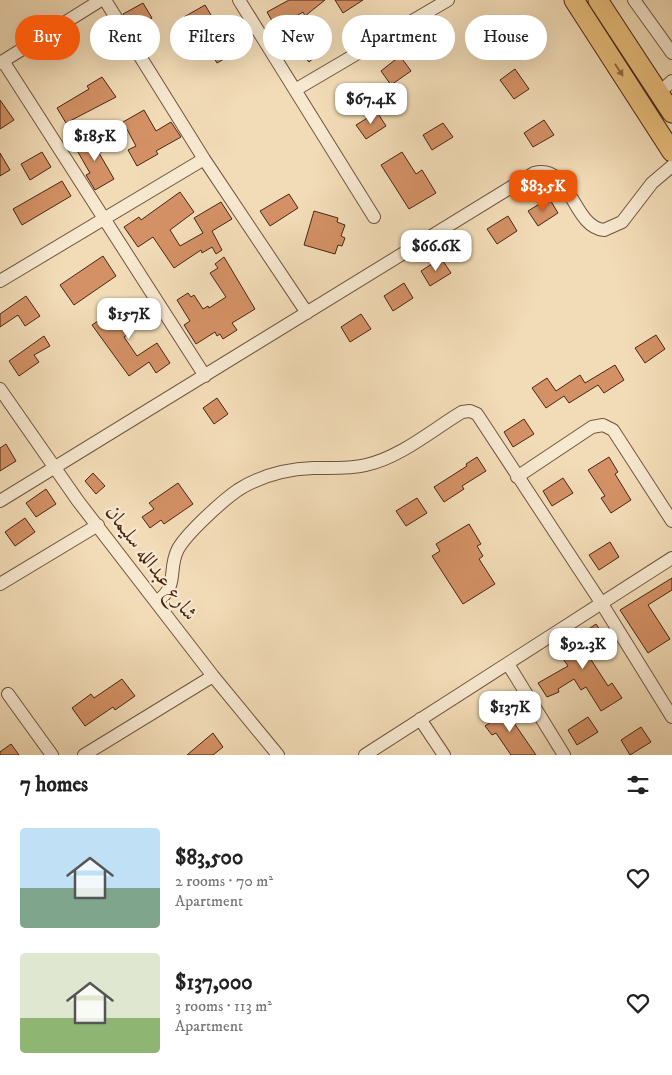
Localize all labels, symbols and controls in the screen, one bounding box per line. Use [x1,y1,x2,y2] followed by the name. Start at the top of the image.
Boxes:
[15,15,80,60] chip: Buy
[90,15,160,60] chip: Rent
[170,15,253,60] chip: Filters
[263,15,332,60] chip: New
[342,15,455,60] chip: Apartment
[465,15,547,60] chip: House
[615,64,624,77] one-way arrow
[330,82,412,125] pin: $67.4K
[346,89,396,109] text: $67.4K
[60,120,130,162] pin: $185K
[74,126,116,146] text: $185K
[502,170,584,212] pin: $83.5K
[520,176,566,196] text: $83.5K
[395,230,477,272] pin: $66.6K
[412,236,460,256] text: $66.6K
[94,298,164,340] pin: $157K
[108,304,150,324] text: $157K
[96,500,203,628] street label: شارع عبدالله سليمان
[542,628,624,670] pin: $92.3K
[560,634,606,654] text: $92.3K
[475,690,545,733] pin: $137K
[490,697,530,717] text: $137K
[624,771,652,799] icon: filters
[20,772,88,798] text: 7 homes
[175,845,243,871] text: $83,500
[60,848,120,908] icon: home
[624,864,652,892] icon: heart
[175,871,273,891] text: 2 rooms · 70 m²
[175,891,243,911] text: Apartment
[175,970,252,996] text: $137,000
[60,973,120,1033] icon: home
[624,989,652,1017] icon: heart
[175,996,272,1016] text: 3 rooms · 113 m²
[175,1016,243,1036] text: Apartment

